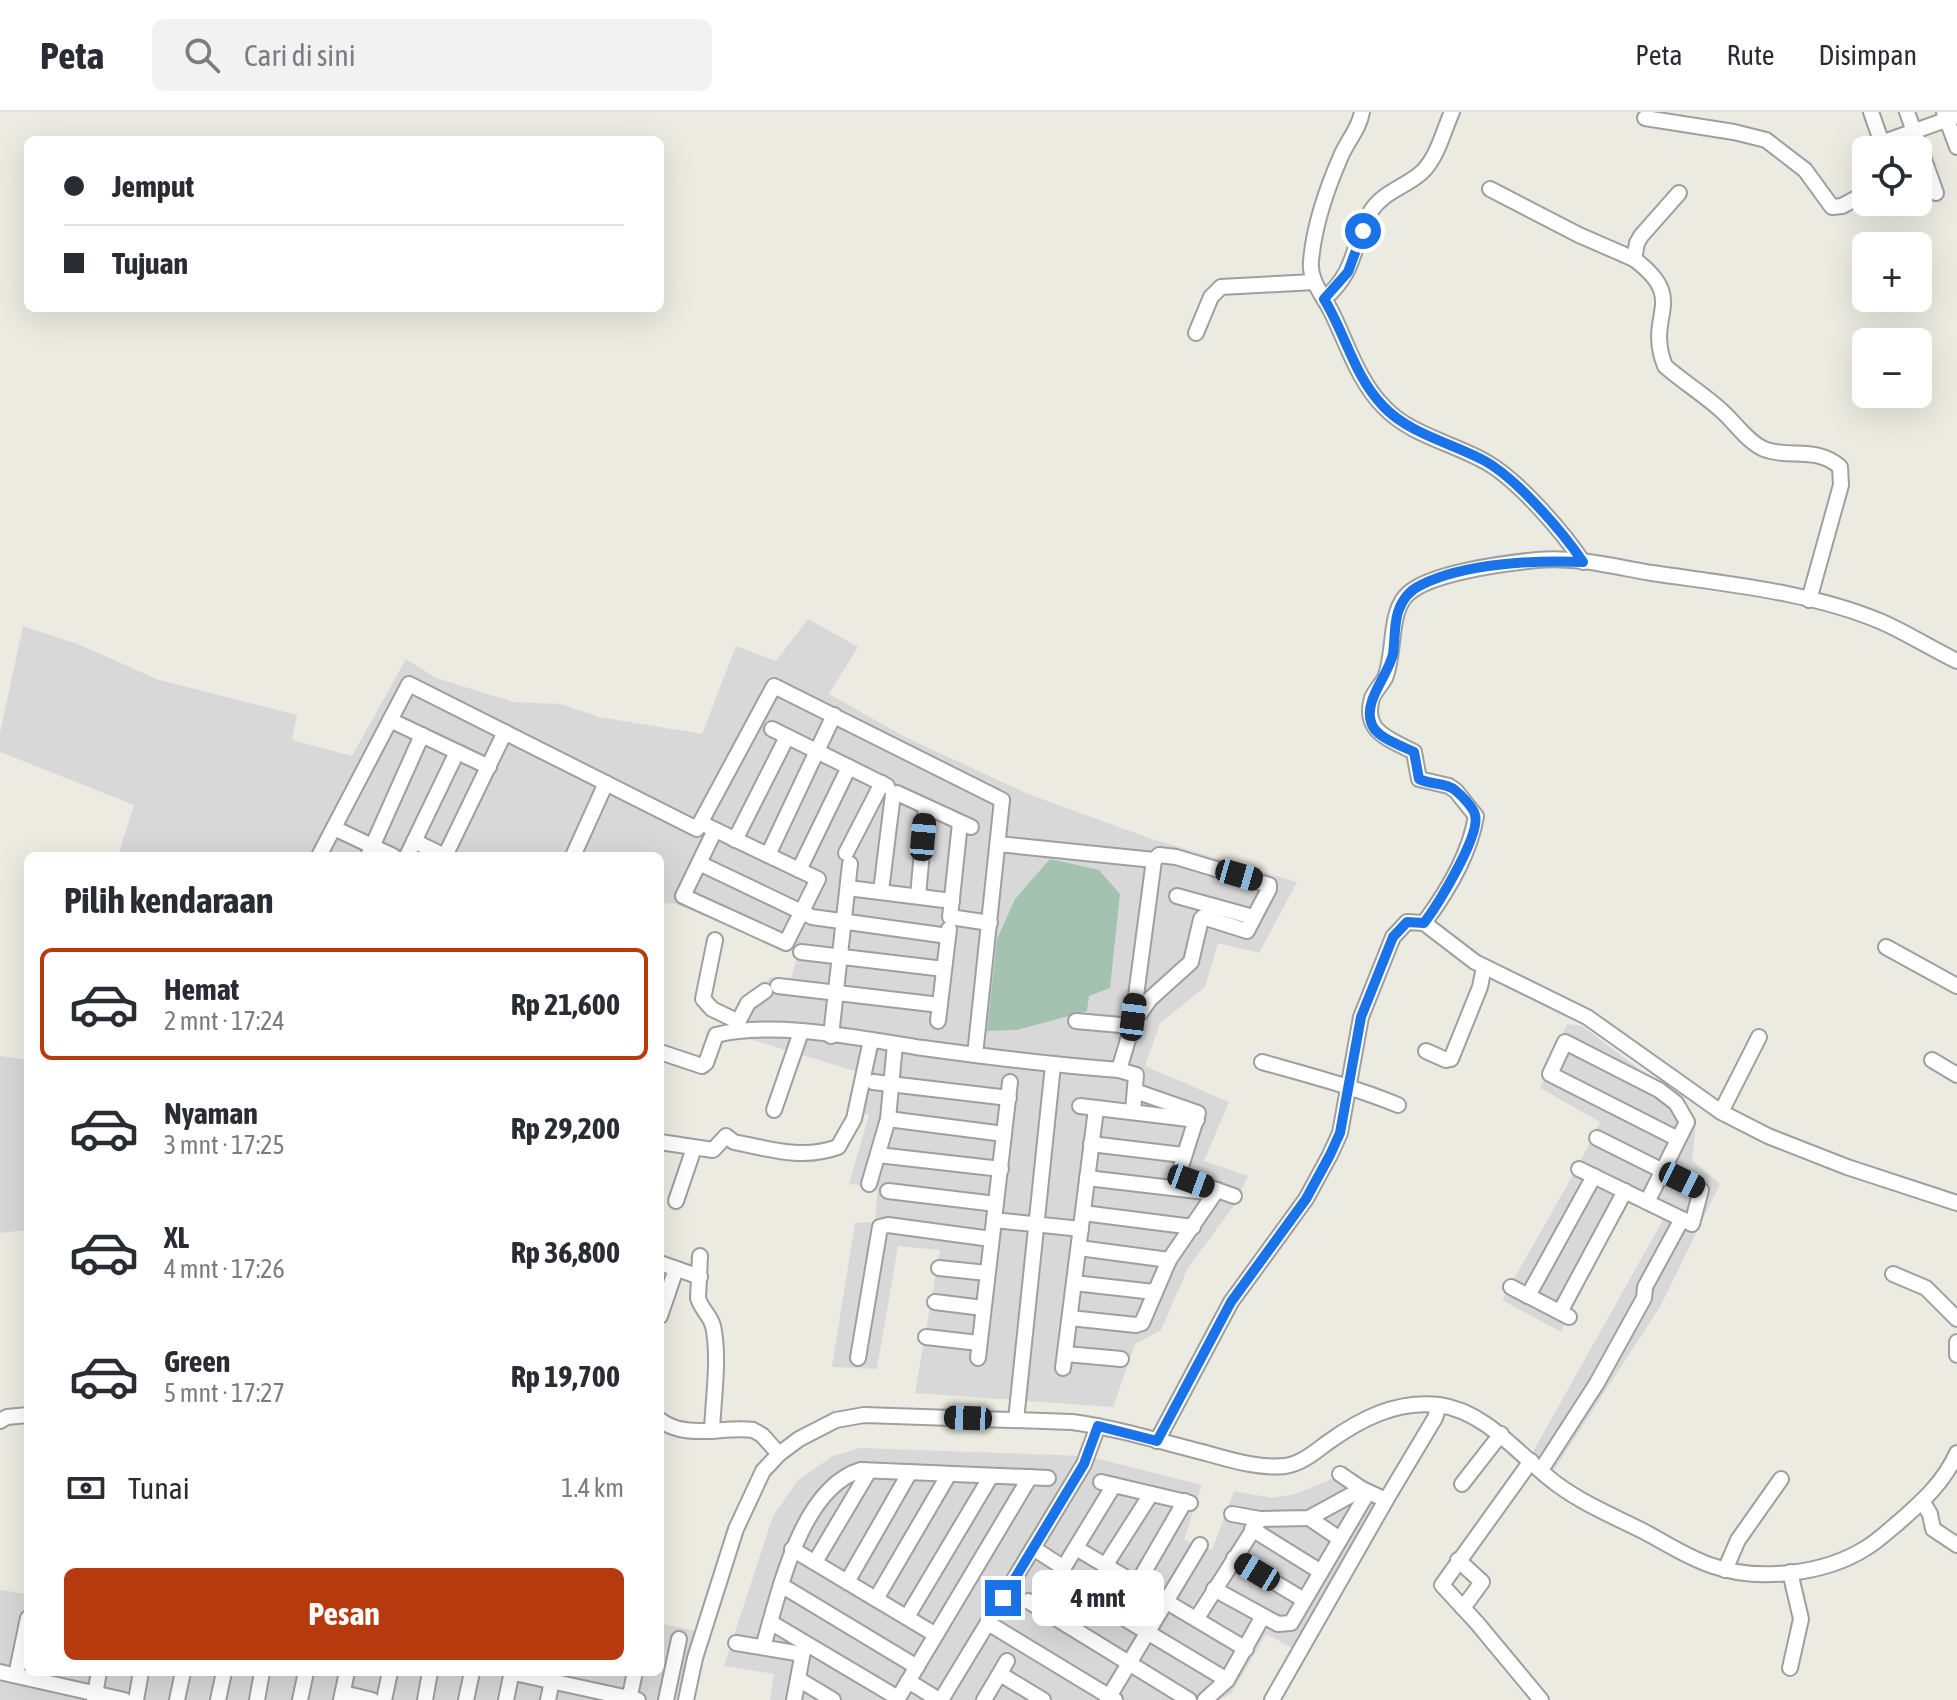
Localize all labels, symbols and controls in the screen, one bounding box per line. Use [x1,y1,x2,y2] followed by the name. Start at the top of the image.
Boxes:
[152,19,712,91] search box
[180,33,224,77] icon: search
[40,34,104,77] text: Peta
[244,38,356,72] text: Cari di sini
[1635,39,1682,71] text: Peta
[1726,39,1775,71] text: Rute
[1819,39,1917,71] text: Disimpan
[1852,136,1932,408] map controls
[1852,136,1932,216] button: locate
[112,169,194,203] text: Jemput
[1345,213,1381,249] route start
[1852,232,1932,312] button: +
[112,246,188,280] text: Tujuan
[1852,328,1932,408] button: −
[909,812,937,862] car
[1213,857,1265,893] car
[64,879,273,921] text: Pilih kendaraan
[68,968,140,1040] icon: car
[164,972,239,1006] text: Hemat
[511,987,620,1021] text: Rp 21,600
[1118,992,1148,1042] car
[164,1006,285,1036] text: 2 mnt · 17:24
[68,1092,140,1164] icon: car
[164,1096,258,1130] text: Nyaman
[511,1111,620,1145] text: Rp 29,200
[164,1130,285,1160] text: 3 mnt · 17:25
[1655,1159,1709,1201] car
[1164,1162,1218,1200] car
[68,1216,140,1288] icon: car
[164,1220,189,1254] text: XL
[511,1235,620,1269] text: Rp 36,800
[164,1254,285,1284] text: 4 mnt · 17:26
[68,1340,140,1412] icon: car
[164,1344,230,1378] text: Green
[511,1359,620,1393] text: Rp 19,700
[164,1378,285,1408] text: 5 mnt · 17:27
[944,1405,992,1431] car
[64,1466,108,1510] icon: cash
[128,1471,190,1505] text: Tunai
[561,1473,624,1503] text: 1.4 km
[1230,1549,1284,1595] car
[64,1568,624,1660] button: Pesan
[1031,1570,1163,1626] callout: 4 mnt
[985,1580,1021,1616] route end
[1071,1583,1125,1613] text: 4 mnt

